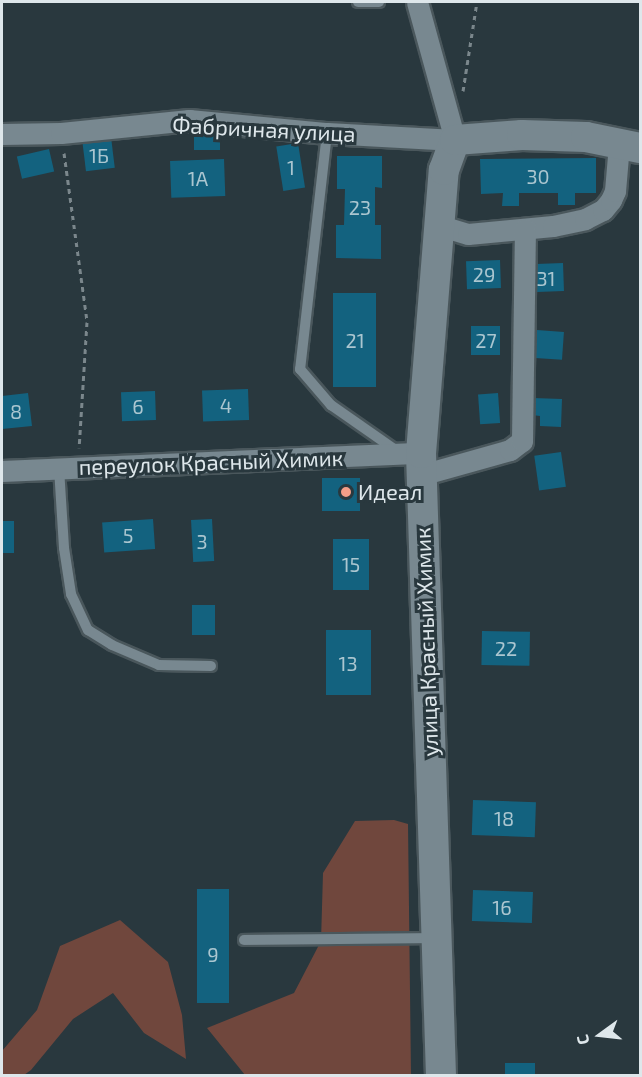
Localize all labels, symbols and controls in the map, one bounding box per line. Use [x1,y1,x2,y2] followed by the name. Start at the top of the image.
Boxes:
[172,111,356,147] street label: Фабричная улица
[89,143,109,167] house number: 1Б
[287,155,295,179] house number: 1
[526,164,550,188] house number: 30
[188,166,208,190] house number: 1А
[349,195,371,219] house number: 23
[473,262,495,286] house number: 29
[536,266,556,290] house number: 31
[345,328,365,352] house number: 21
[475,328,497,352] house number: 27
[220,393,232,417] house number: 4
[132,394,144,418] house number: 6
[10,399,22,423] house number: 8
[78,444,344,480] street label: переулок Красный Химик
[358,479,422,505] place label: Идеал
[339,485,353,499] marker: Идеал
[123,523,133,547] house number: 5
[409,527,443,757] street label: улица Красный Химик
[196,529,208,553] house number: 3
[342,552,360,576] house number: 15
[495,636,517,660] house number: 22
[338,651,358,675] house number: 13
[494,806,514,830] house number: 18
[492,895,512,919] house number: 16
[207,942,219,966] house number: 9
[570,1005,630,1065] north arrow
[572,1033,593,1047] text: С

